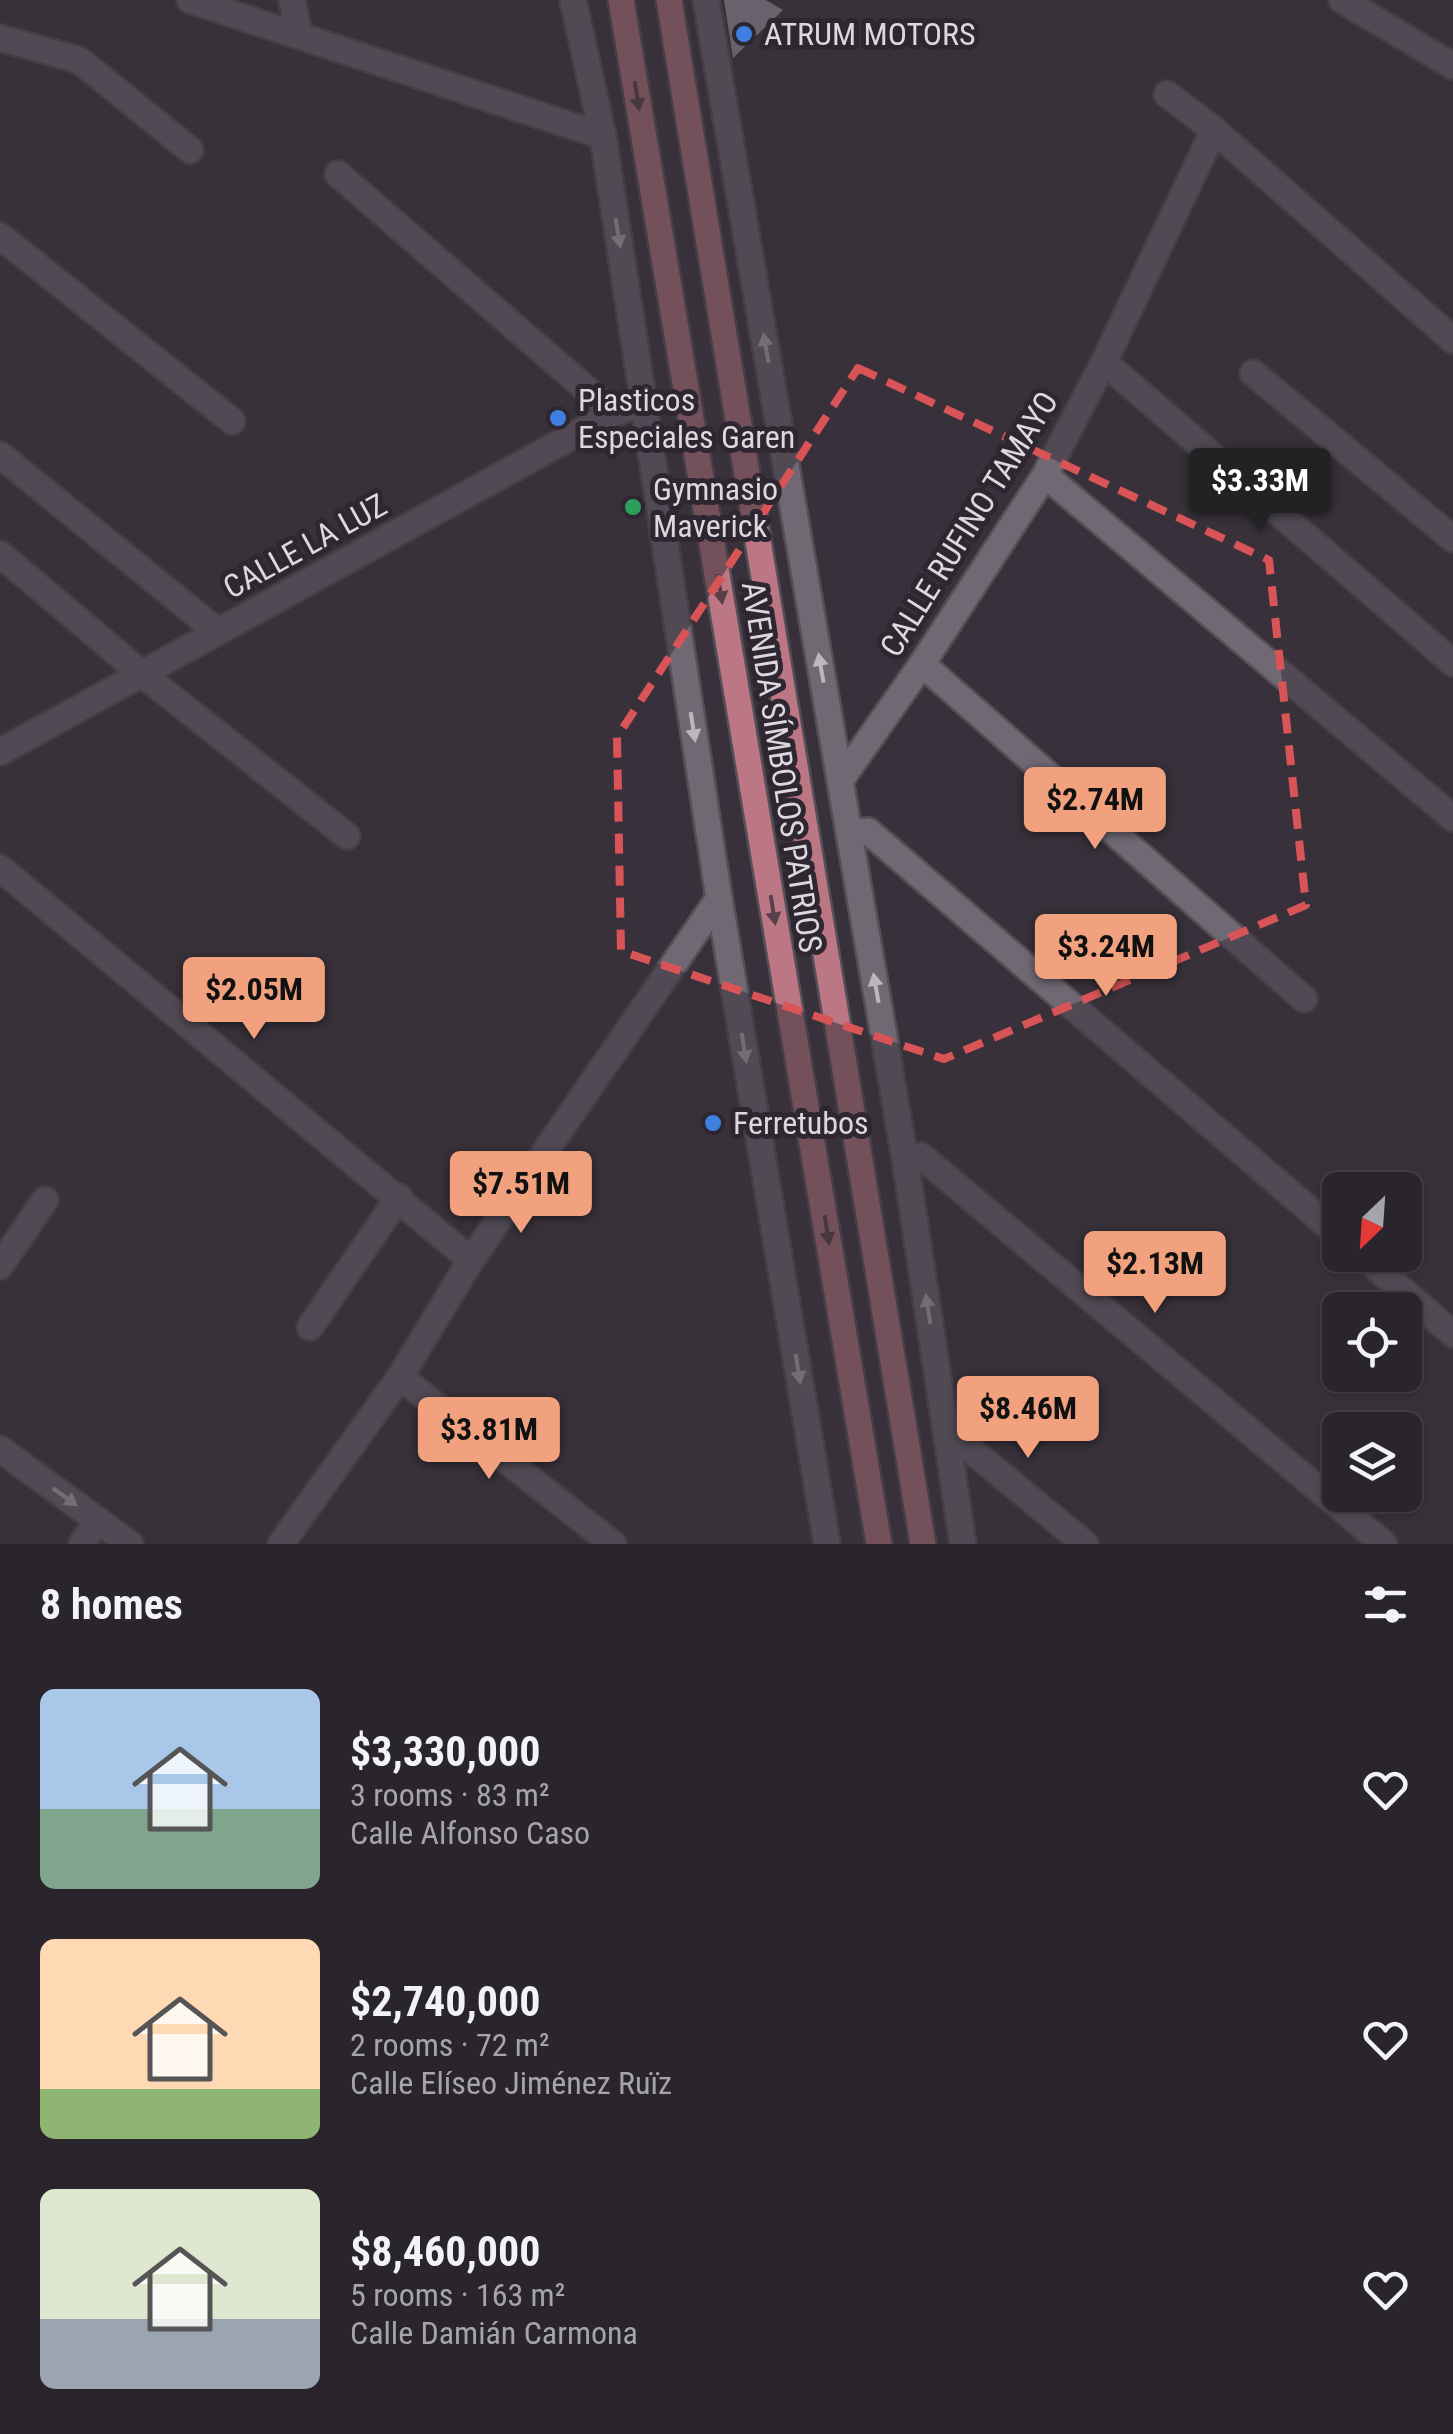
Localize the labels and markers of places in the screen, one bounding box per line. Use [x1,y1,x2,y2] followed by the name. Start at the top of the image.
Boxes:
[764,15,976,53] place label: ATRUM MOTORS
[733,23,755,45] marker: ATRUM MOTORS
[578,381,795,456] place label: Plasticos Especiales Garen
[547,407,569,429] marker: Plasticos Especiales Garen
[1179,448,1341,533] pin: $3.33M
[653,470,778,545] place label: Gymnasio Maverick
[622,496,644,518] marker: Gymnasio Maverick
[1014,767,1176,852] pin: $2.74M
[1025,914,1187,999] pin: $3.24M
[173,957,335,1042] pin: $2.05M
[733,1104,869,1142] place label: Ferretubos
[702,1112,724,1134] marker: Ferretubos
[440,1151,602,1236] pin: $7.51M
[1074,1231,1236,1316] pin: $2.13M
[947,1376,1109,1461] pin: $8.46M
[408,1397,570,1482] pin: $3.81M

